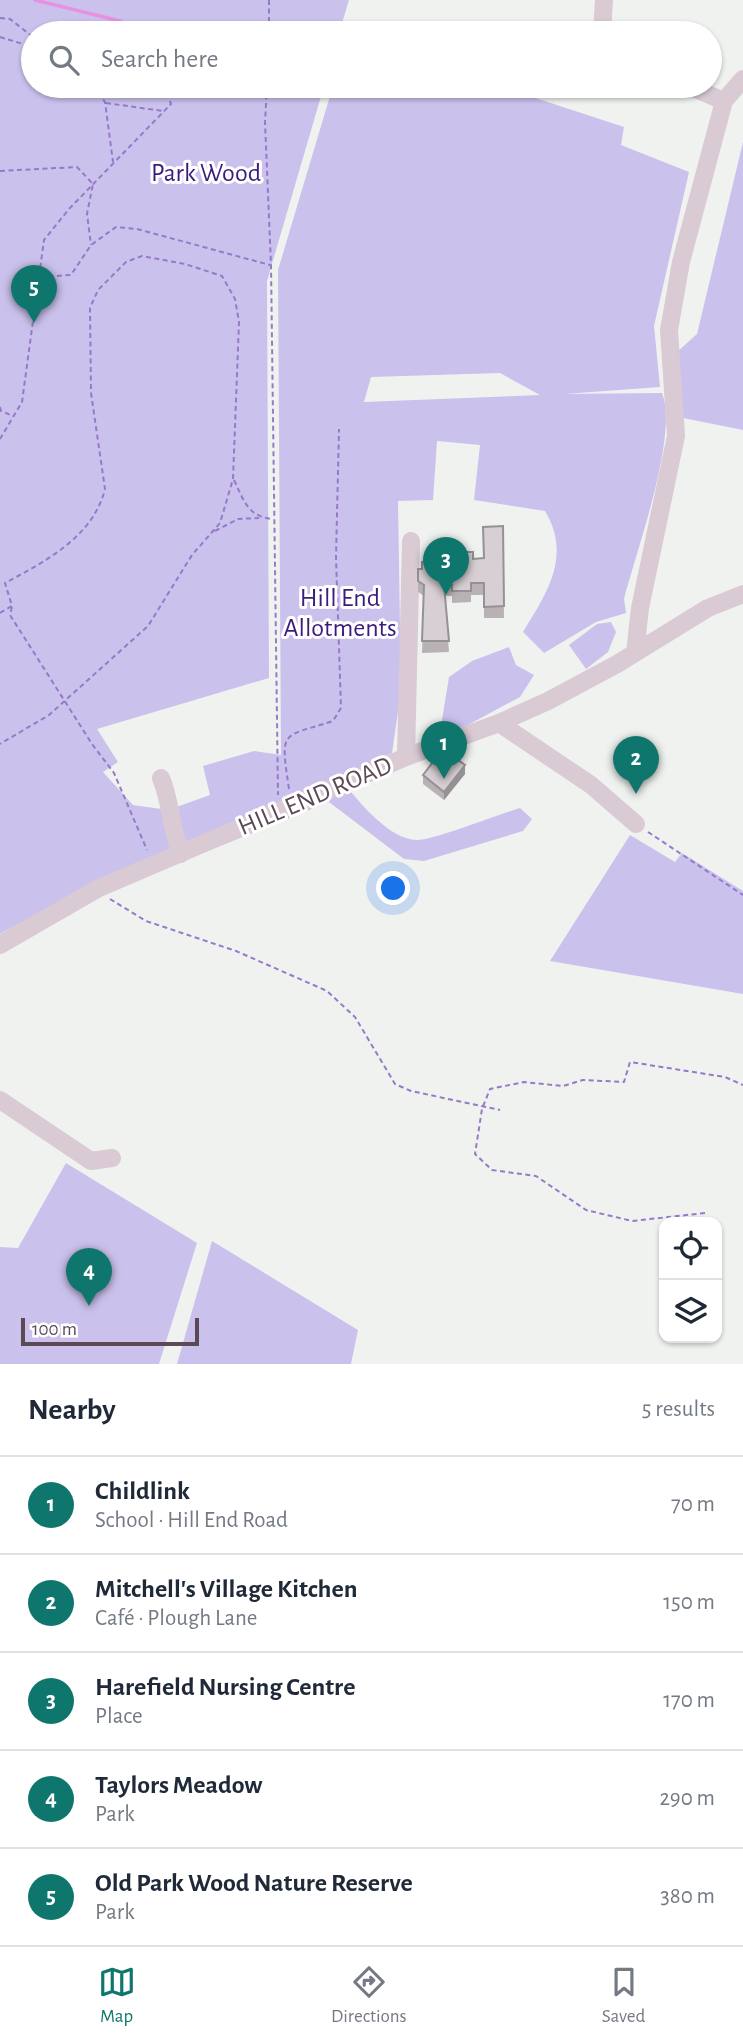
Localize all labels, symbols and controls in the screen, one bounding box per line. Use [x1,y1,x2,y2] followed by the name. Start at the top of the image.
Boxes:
[21,21,722,98] search box
[45,41,83,79] icon: search
[101,46,219,72] text: Search here
[151,160,261,186] park label: Park Wood
[11,265,57,323] pin: 5
[423,537,469,595] pin: 3
[283,585,397,641] park label: Hill End Allotments
[421,721,467,779] pin: 1
[613,736,659,794] pin: 2
[234,752,396,840] street label: HILL END ROAD
[376,871,410,905] your location
[659,1217,722,1343] map controls
[659,1217,722,1280] button: locate
[66,1248,112,1306] pin: 4
[659,1280,722,1343] button: layers
[21,1315,200,1347] scale bar
[32,1320,77,1339] text: 100 m
[28,1395,116,1425] text: Nearby
[642,1398,715,1421] text: 5 results
[95,1478,190,1504] text: Childlink
[47,1493,55,1516] text: 1
[671,1493,715,1516] text: 70 m
[95,1509,288,1532] text: School · Hill End Road
[95,1576,357,1602] text: Mitchell's Village Kitchen
[46,1591,56,1614] text: 2
[663,1591,715,1614] text: 150 m
[95,1607,257,1630] text: Café · Plough Lane
[95,1674,355,1700] text: Harefield Nursing Centre
[46,1689,56,1712] text: 3
[663,1689,715,1712] text: 170 m
[95,1705,143,1728] text: Place
[95,1772,262,1798] text: Taylors Meadow
[45,1787,57,1810] text: 4
[659,1787,715,1810] text: 290 m
[95,1803,135,1826] text: Park
[95,1870,413,1896] text: Old Park Wood Nature Reserve
[46,1885,56,1908] text: 5
[660,1885,715,1908] text: 380 m
[95,1901,135,1924] text: Park
[98,1963,136,2028] tab: Map
[331,1963,407,2028] tab: Directions
[602,1963,645,2028] tab: Saved

